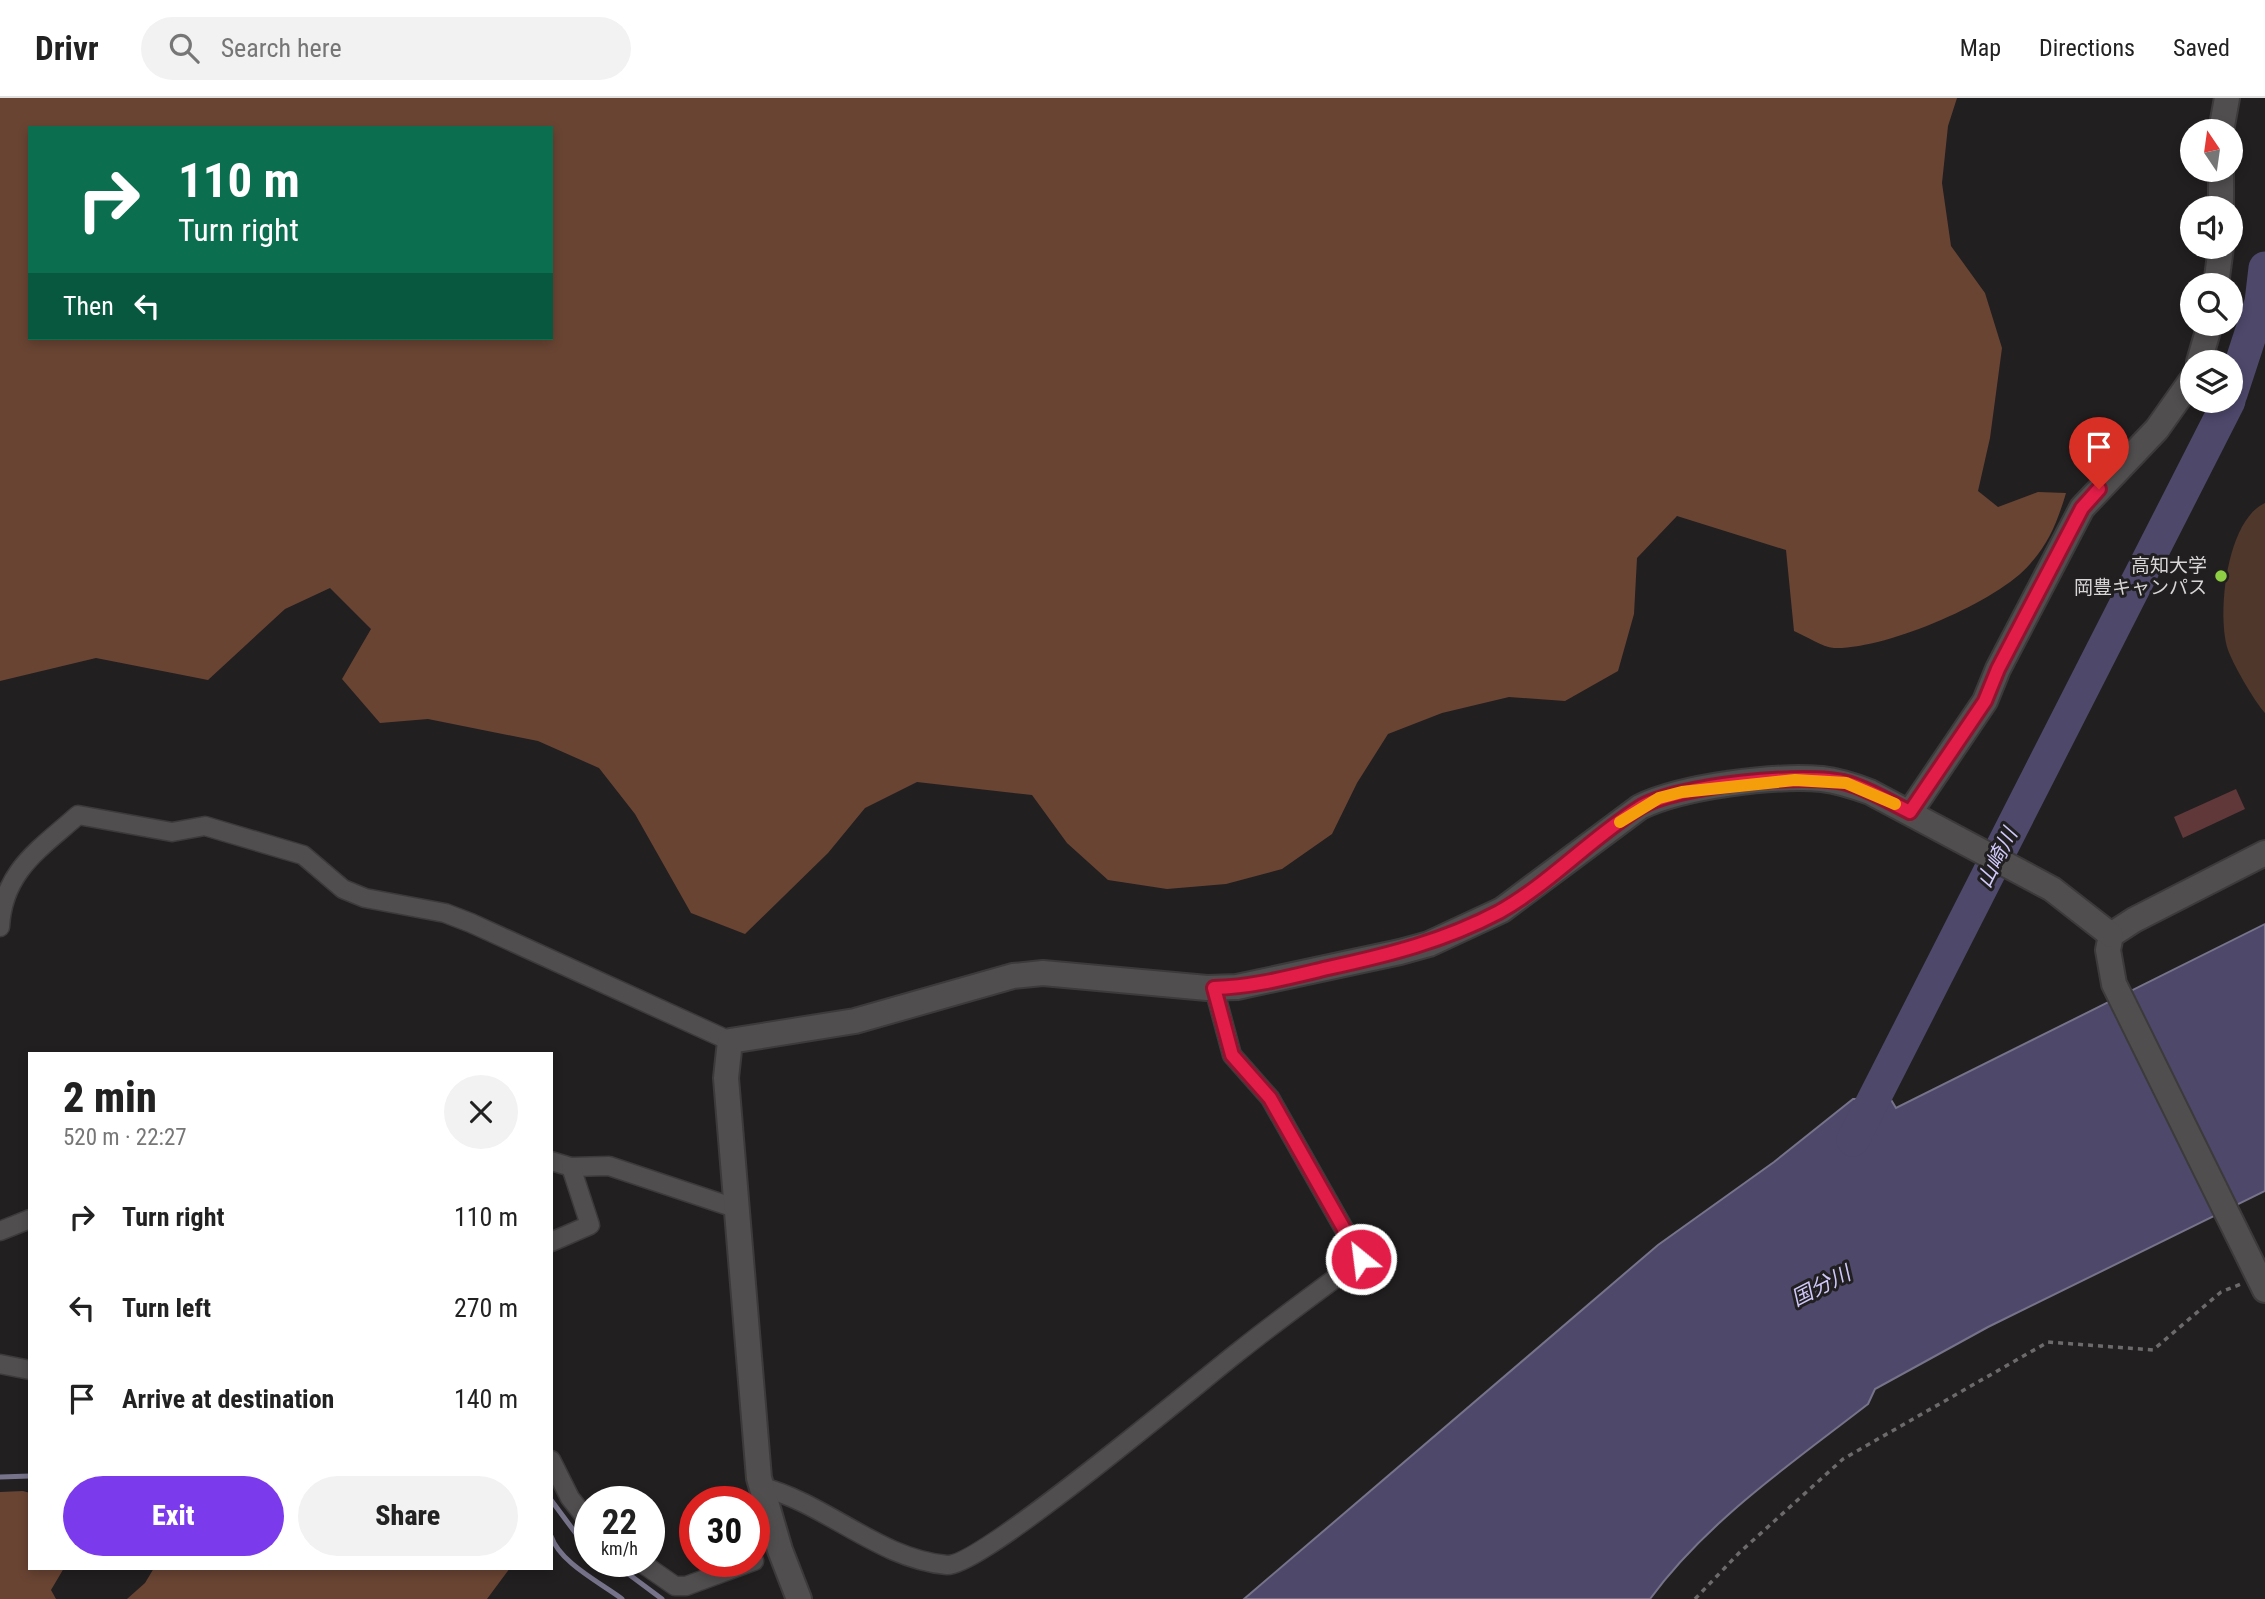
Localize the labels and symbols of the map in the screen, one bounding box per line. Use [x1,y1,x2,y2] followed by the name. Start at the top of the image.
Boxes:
[2180,119,2244,182] north arrow
[2069,417,2129,489] pin
[2074,554,2207,599] place label: 高知大学 岡豊キャンパス
[2213,568,2229,584] marker: 高知大学 岡豊キャンパス
[1972,823,2023,892] water label: 山崎川
[1324,1222,1398,1296] position arrow
[1787,1260,1856,1311] water label: 国分川
[679,1486,770,1577] speed limit sign: 30

